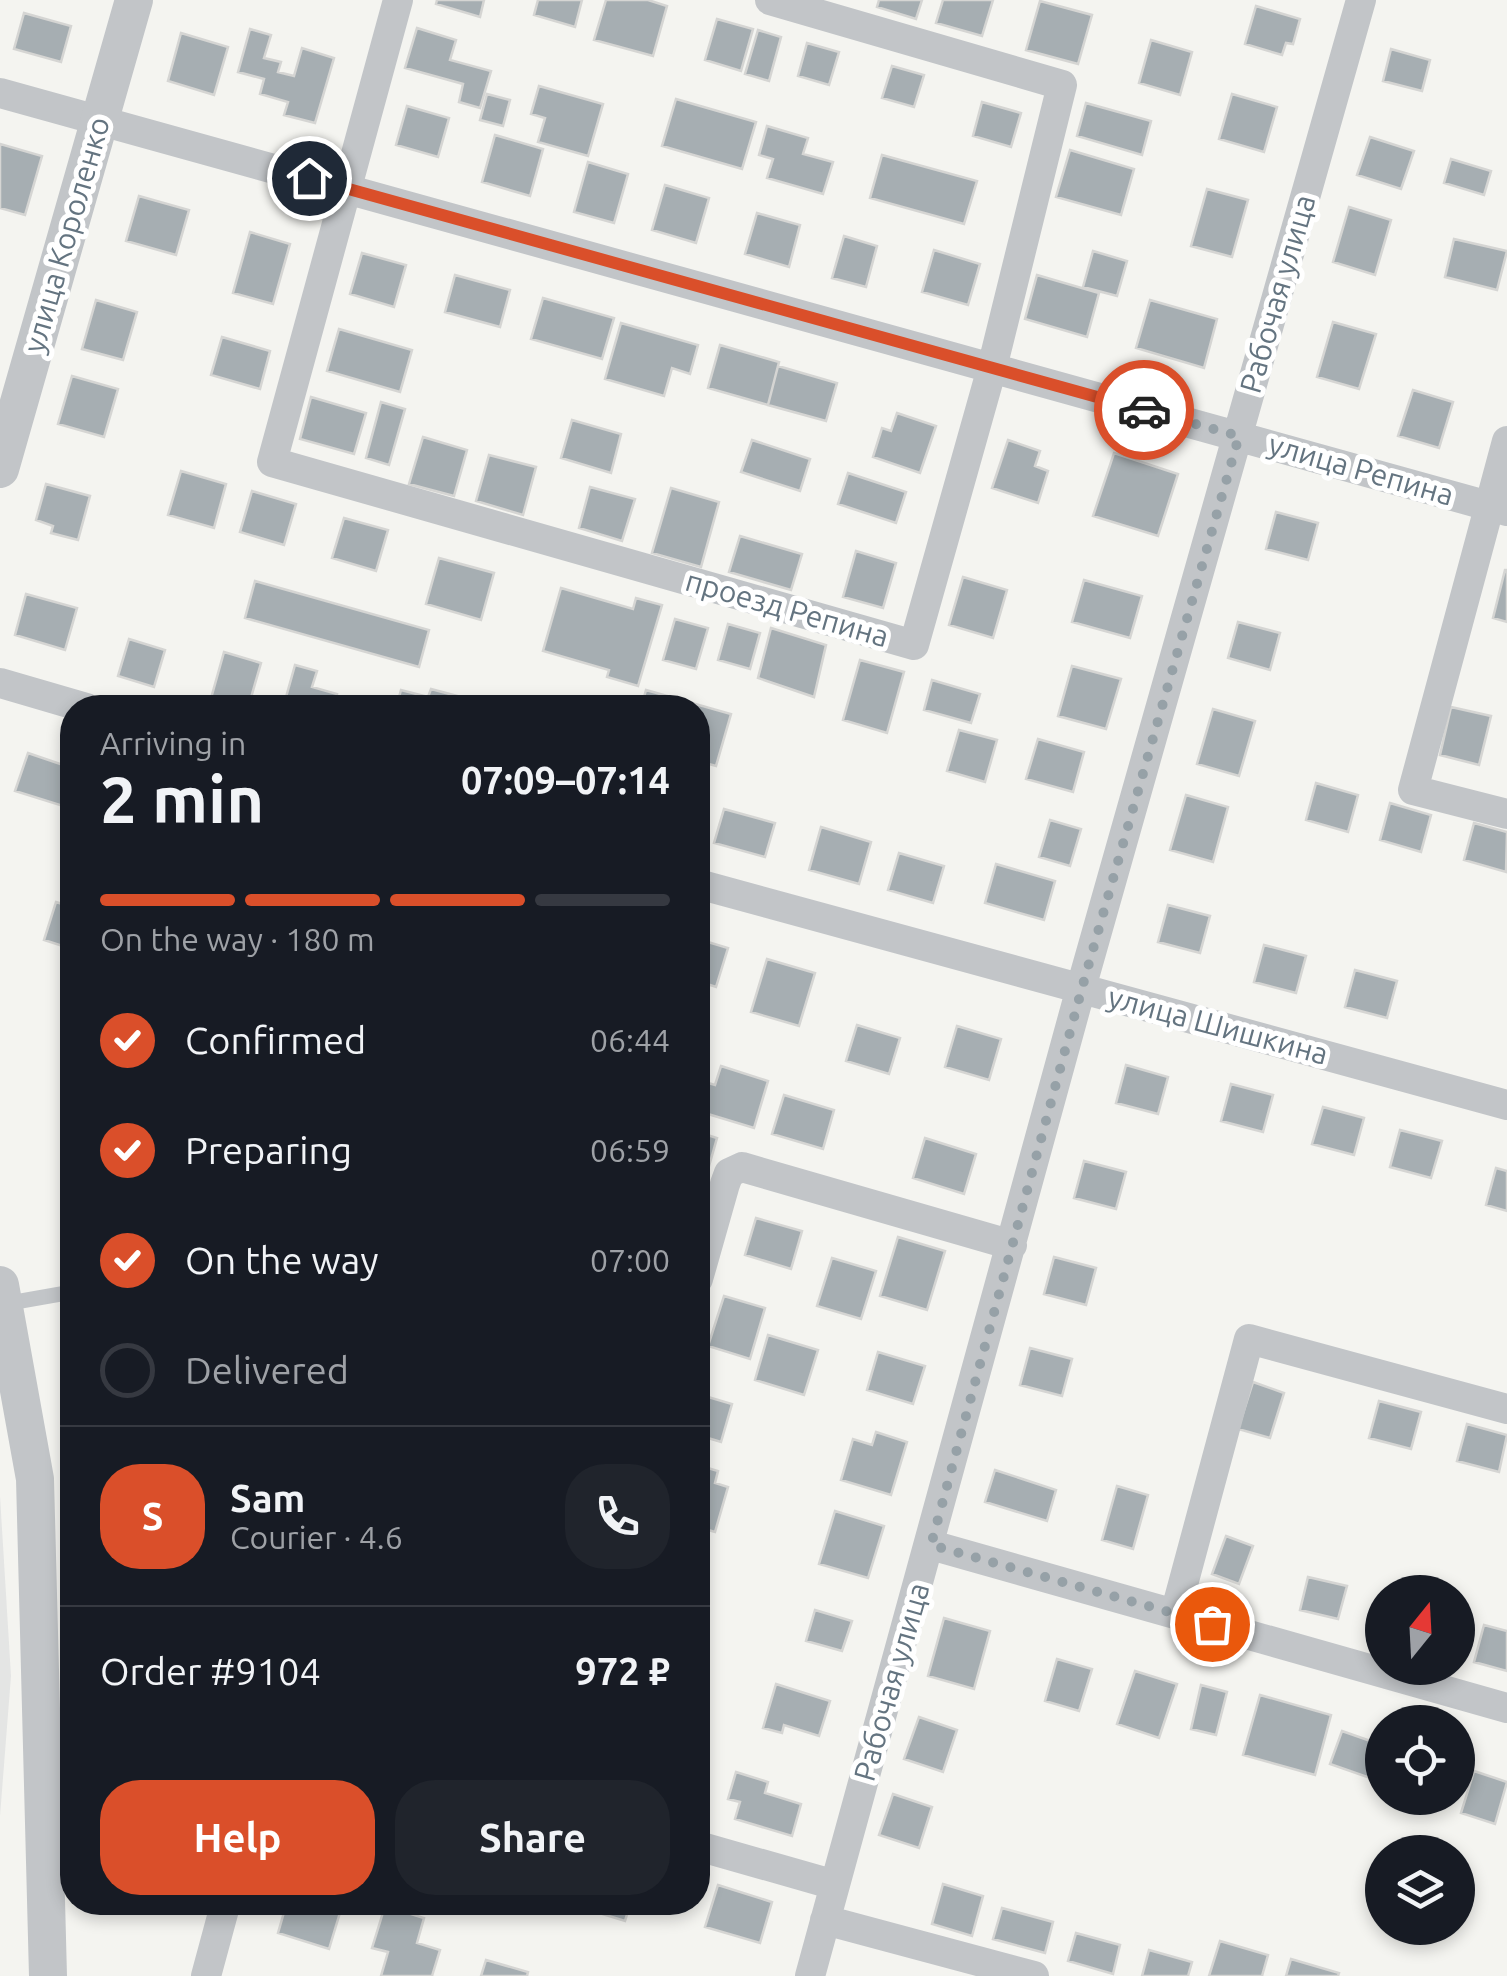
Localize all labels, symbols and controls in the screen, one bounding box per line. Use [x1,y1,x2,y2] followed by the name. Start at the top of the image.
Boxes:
[16,113,116,356] street label: улица Короленко
[267,136,352,221] pin
[282,151,337,206] icon: home
[1233,191,1322,397] street label: Рабочая улица
[1094,360,1194,460] courier
[1117,383,1172,438] icon: car
[1265,426,1458,512] street label: улица Репина
[682,563,893,653] street label: проезд Репина
[100,725,246,761] text: Arriving in
[461,759,670,801] text: 07:09–07:14
[100,762,264,835] text: 2 min
[100,921,375,957] text: On the way · 180 m
[1105,979,1332,1071] street label: улица Шишкина
[100,1013,155,1068] icon: check
[185,1019,366,1061] text: Confirmed
[590,1022,670,1058] text: 06:44
[100,1123,155,1178] icon: check
[185,1129,352,1171] text: Preparing
[590,1132,670,1168] text: 06:59
[100,1233,155,1288] icon: check
[185,1239,378,1281] text: On the way
[590,1242,670,1278] text: 07:00
[185,1349,349,1391] text: Delivered
[565,1464,670,1569] button: phone
[230,1477,305,1519] text: Sam
[142,1495,163,1537] text: S
[230,1519,403,1555] text: Courier · 4.6
[1365,1575,1475,1685] north arrow
[1365,1575,1475,1945] map controls
[847,1579,936,1785] street label: Рабочая улица
[1170,1582,1255,1667] pin
[1185,1597,1240,1652] icon: bag
[100,1650,321,1692] text: Order #9104
[575,1650,670,1692] text: 972 ₽
[1365,1705,1475,1815] button: locate
[100,1780,375,1895] button: Help
[395,1780,670,1895] button: Share
[1365,1835,1475,1945] button: layers

